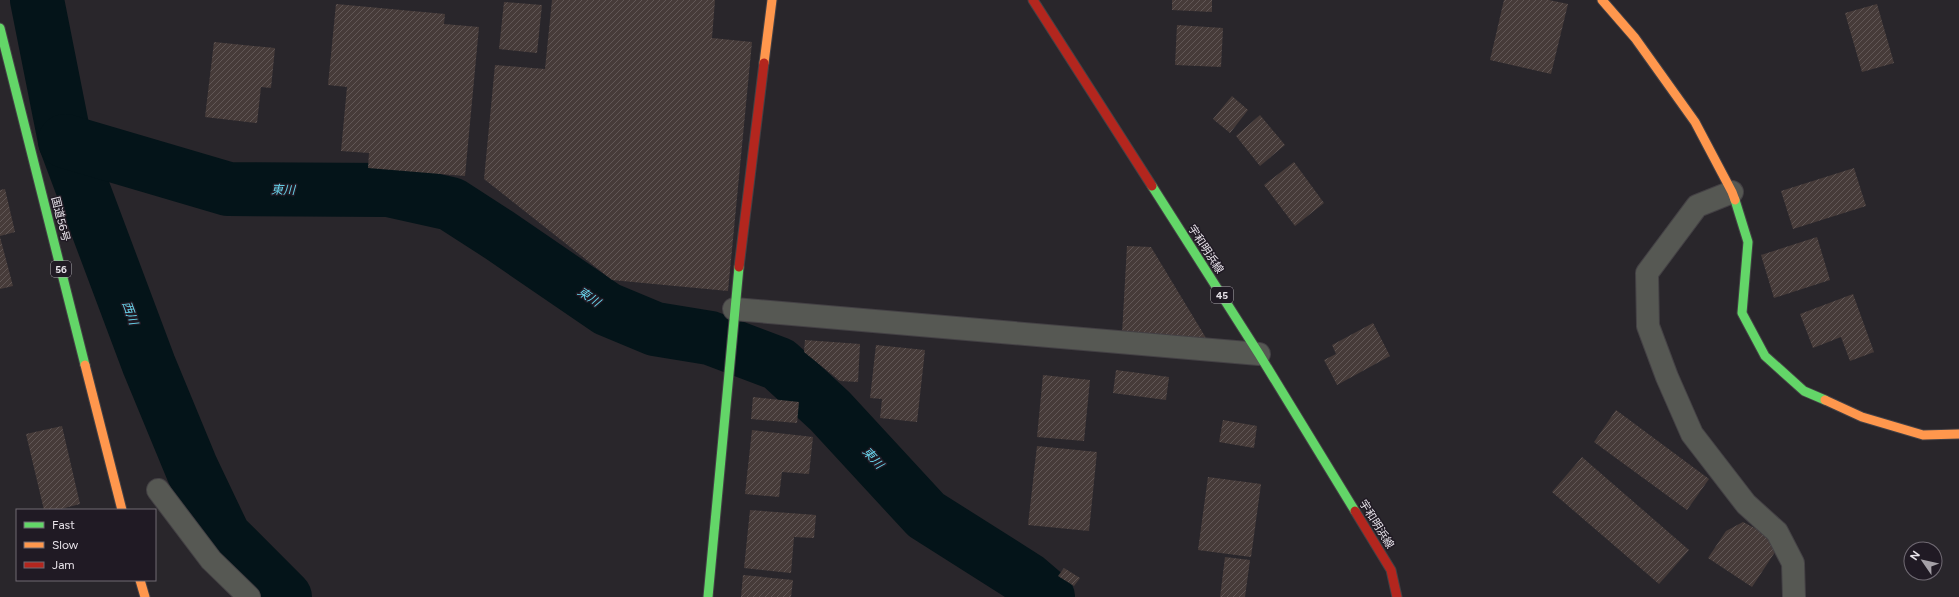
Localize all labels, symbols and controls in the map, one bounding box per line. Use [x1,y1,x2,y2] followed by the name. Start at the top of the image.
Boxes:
[271,183,297,197] water label: 東川
[49,195,72,243] street label: 国道56号
[1185,223,1226,276] street label: 宇和明浜線
[51,261,71,277] road number: 56
[575,284,605,311] water label: 東川
[1211,287,1233,303] road number: 45
[119,299,141,329] water label: 西川
[860,444,888,473] water label: 東川
[1356,497,1397,551] street label: 宇和明浜線
[16,509,156,581] legend
[52,518,75,532] text: Fast
[52,538,79,552] text: Slow
[1903,541,1943,581] north arrow
[1907,549,1923,563] text: N
[52,558,75,572] text: Jam

